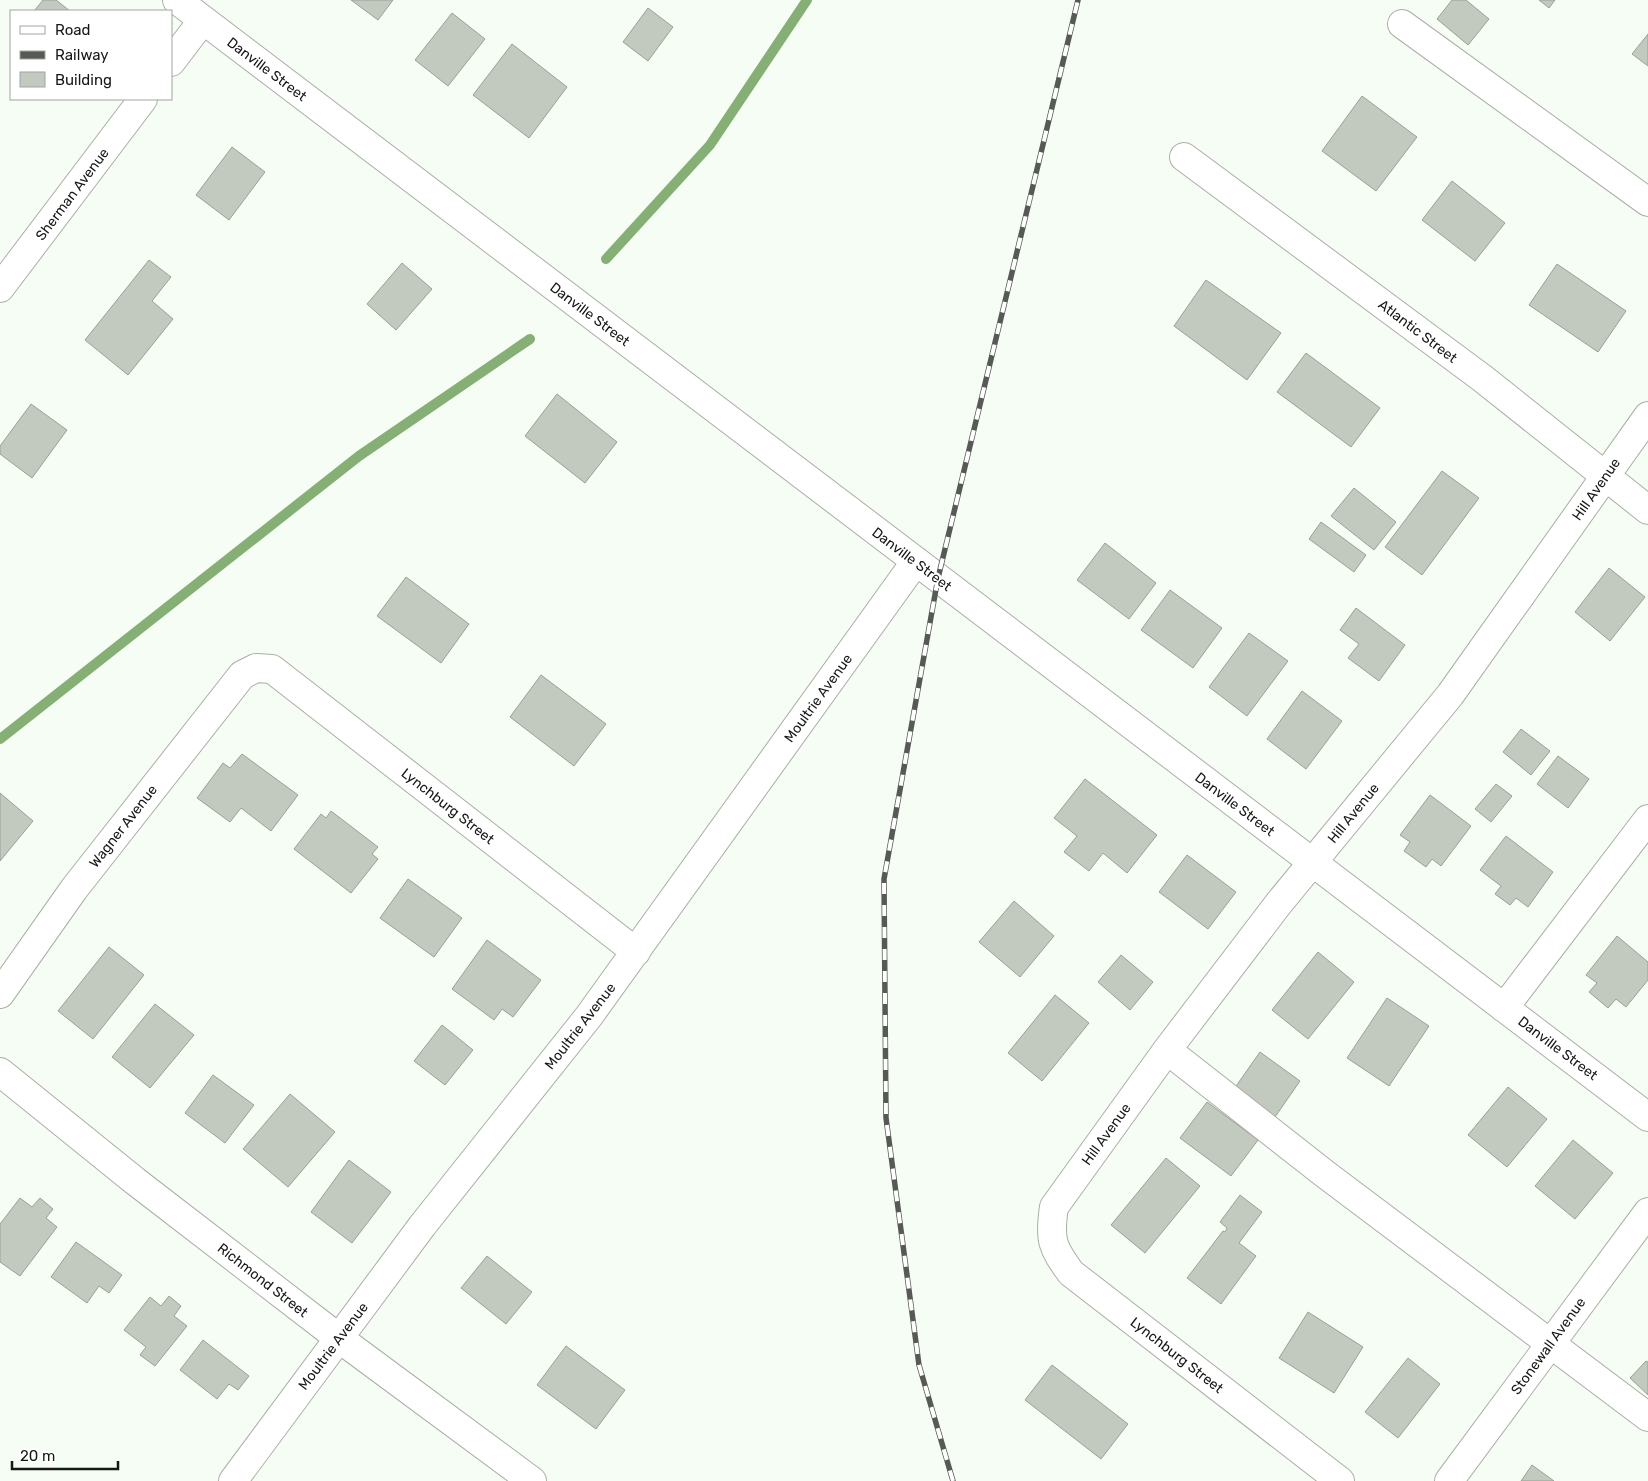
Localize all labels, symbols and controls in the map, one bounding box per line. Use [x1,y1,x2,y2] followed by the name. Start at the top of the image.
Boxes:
[10,10,172,100] legend
[55,21,91,39] text: Road
[224,34,310,105] street label: Danville Street
[55,46,109,64] text: Railway
[55,71,112,89] text: Building
[32,145,113,244] street label: Sherman Avenue
[547,279,633,350] street label: Danville Street
[1375,296,1461,367] street label: Atlantic Street
[1569,455,1624,524] street label: Hill Avenue
[869,524,955,595] street label: Danville Street
[781,651,856,746] street label: Moultrie Avenue
[398,765,498,848] street label: Lynchburg Street
[1192,769,1278,840] street label: Danville Street
[1324,780,1383,847] street label: Hill Avenue
[86,781,161,871] street label: Wagner Avenue
[541,980,620,1073] street label: Moultrie Avenue
[1515,1013,1601,1084] street label: Danville Street
[1078,1100,1135,1169] street label: Hill Avenue
[214,1240,312,1321] street label: Richmond Street
[1507,1294,1589,1398] street label: Stonewall Avenue
[295,1299,372,1393] street label: Moultrie Avenue
[1127,1314,1227,1397] street label: Lynchburg Street
[12,1438,119,1470] scale bar
[20,1447,55,1465] text: 20 m

